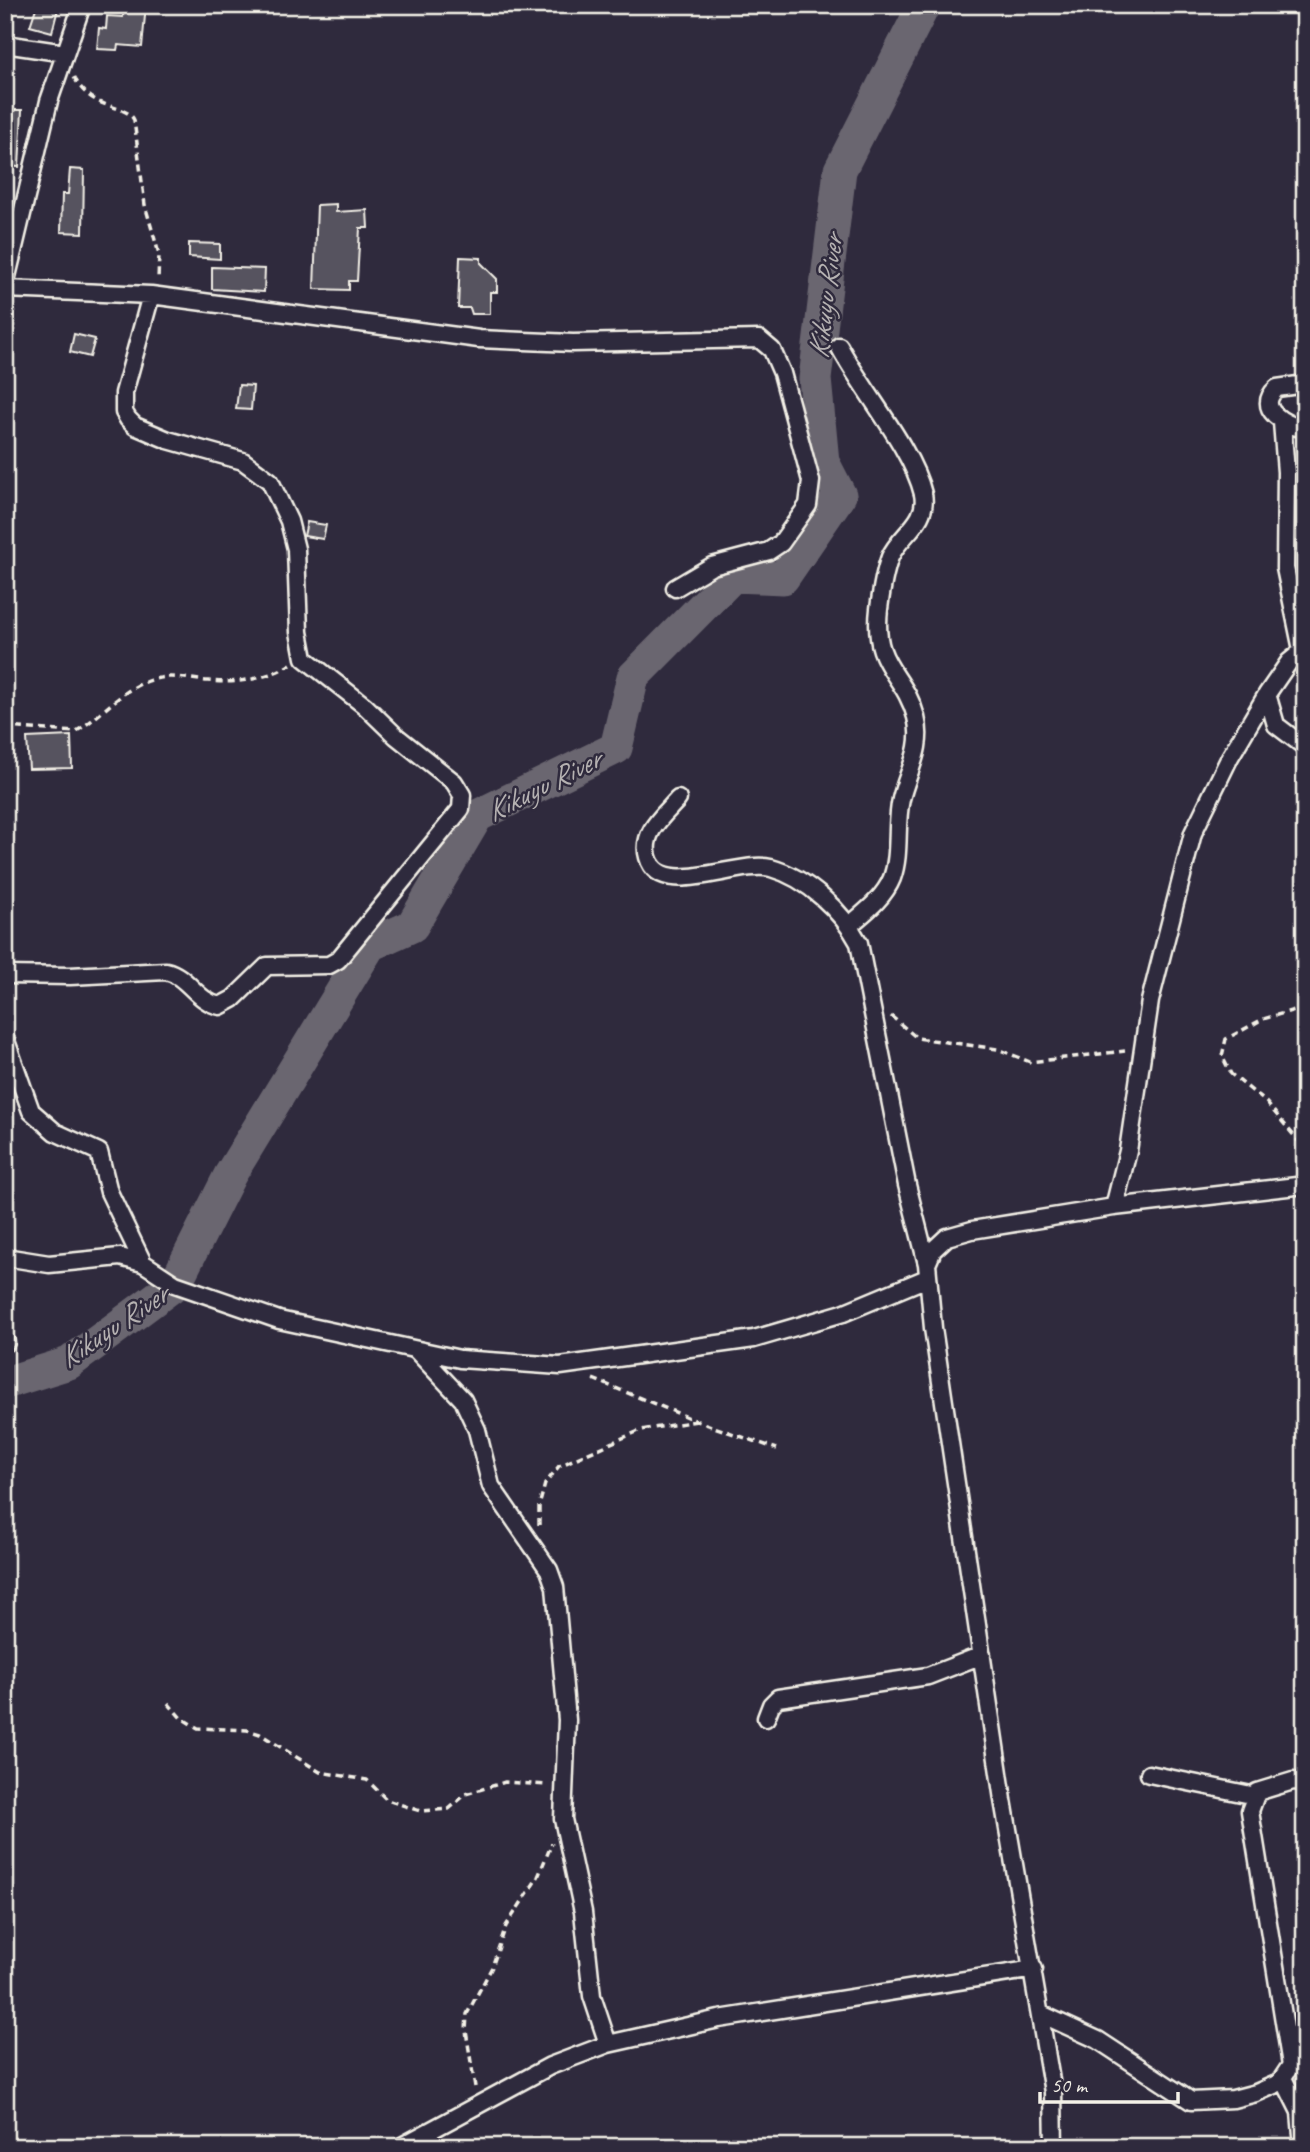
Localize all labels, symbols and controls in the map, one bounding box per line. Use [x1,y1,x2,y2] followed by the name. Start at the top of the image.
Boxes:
[799,228,852,361] water label: Kikuyu River
[479,738,611,830] water label: Kikuyu River
[51,1273,179,1376] water label: Kikuyu River
[1040,2061,1179,2105] scale bar
[1051,2072,1089,2098] text: 50 m

